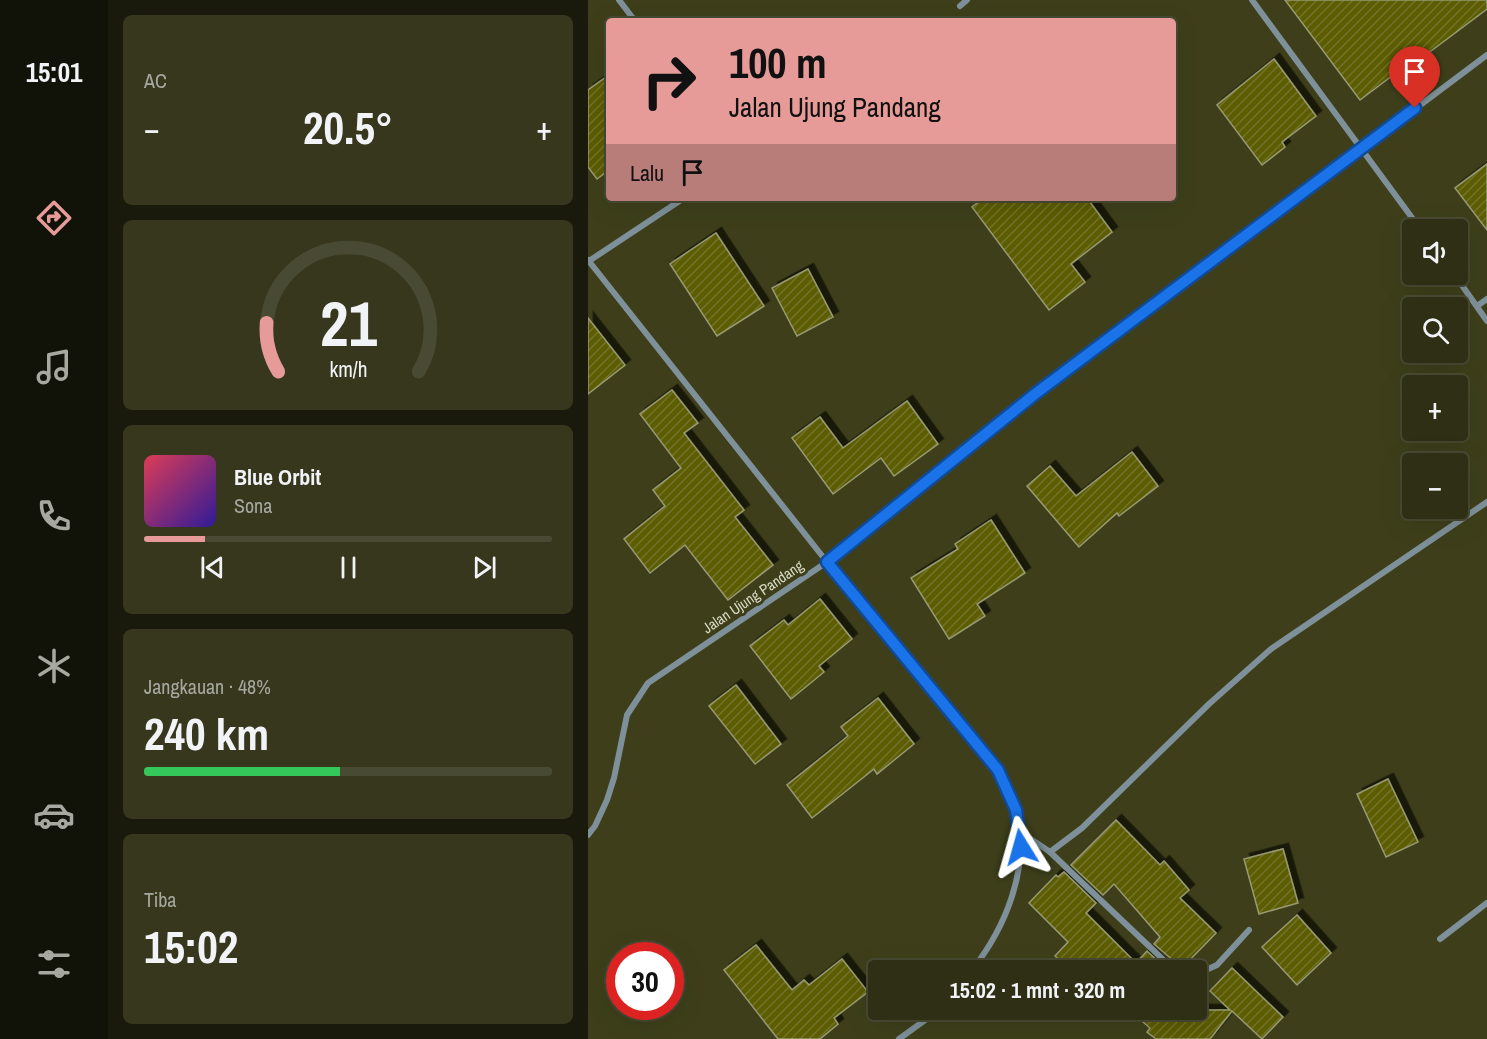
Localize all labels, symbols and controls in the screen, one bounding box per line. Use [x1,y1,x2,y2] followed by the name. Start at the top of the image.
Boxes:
[729,35,827,91] text: 100 m
[630,42,708,120] icon: right
[1389,46,1440,108] pin
[26,54,82,90] text: 15:01
[1398,55,1431,88] icon: arrive
[144,67,167,94] text: AC
[729,89,941,125] text: Jalan Ujung Pandang
[303,97,393,158] text: 20.5°
[144,106,160,150] text: −
[536,106,552,150] text: +
[676,156,709,189] icon: arrive
[630,158,664,188] text: Lalu
[33,197,75,239] icon: directions
[1402,219,1468,519] map controls
[1402,219,1468,285] button: sound
[320,281,377,365] text: 21
[1402,297,1468,363] button: search
[33,346,75,388] icon: music
[329,355,367,384] text: km/h
[1402,375,1468,441] button: +
[1402,453,1468,519] button: −
[234,462,321,492] text: Blue Orbit
[234,492,272,519] text: Sona
[33,495,75,537] icon: phone
[196,551,229,584] icon: previous
[332,551,365,584] icon: pause
[468,551,501,584] icon: next
[698,555,807,638] street label: Jalan Ujung Pandang
[33,645,75,687] icon: climate
[144,673,271,700] text: Jangkauan · 48%
[144,703,269,764] text: 240 km
[33,794,75,836] icon: car
[989,815,1053,879] position arrow
[144,886,176,913] text: Tiba
[144,916,238,977] text: 15:02
[606,942,684,1020] speed limit sign: 30
[33,943,75,985] icon: filters
[950,975,1125,1005] text: 15:02 · 1 mnt · 320 m

